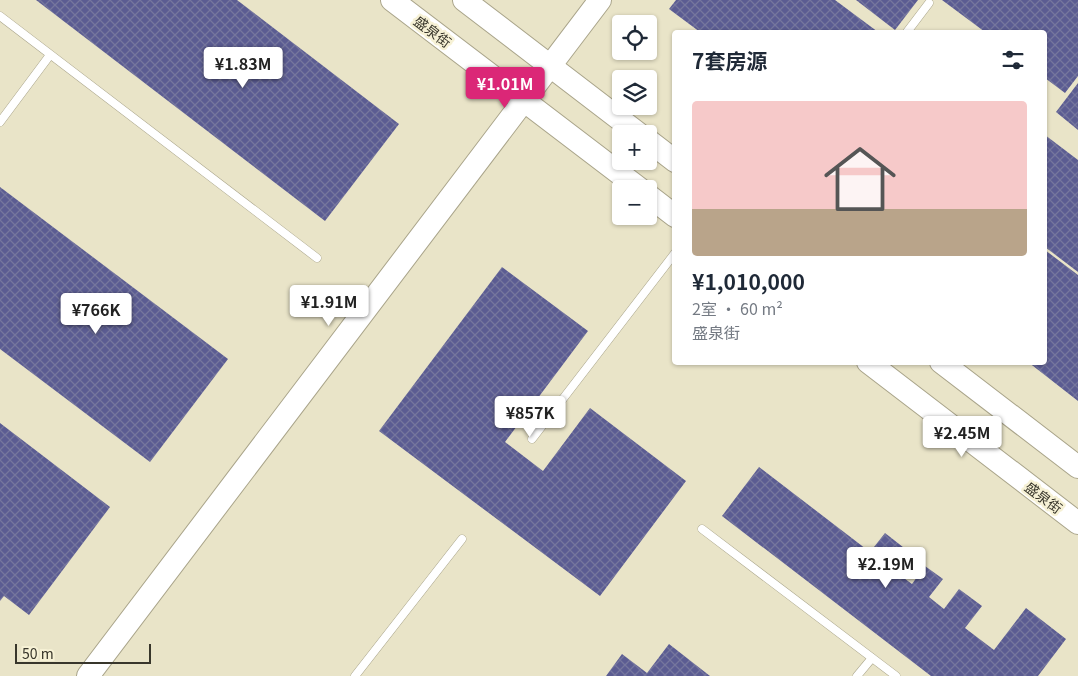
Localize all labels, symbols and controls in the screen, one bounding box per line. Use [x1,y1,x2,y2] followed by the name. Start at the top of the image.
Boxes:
[410,10,456,52] street label: 盛泉街
[612,15,657,225] map controls
[612,15,657,60] button: locate
[692,45,767,75] text: 7套房源
[202,46,284,89] pin: ¥1.83M
[999,46,1027,74] icon: filters
[215,51,271,75] text: ¥1.83M
[464,66,546,109] pin: ¥1.01M
[612,70,657,115] button: layers
[477,71,533,95] text: ¥1.01M
[612,125,657,170] button: +
[815,134,905,224] icon: home
[612,180,657,225] button: −
[692,266,805,296] text: ¥1,010,000
[288,284,370,327] pin: ¥1.91M
[301,289,357,313] text: ¥1.91M
[61,292,131,335] pin: ¥766K
[692,296,783,320] text: 2室 · 60 m²
[72,297,120,321] text: ¥766K
[692,320,740,344] text: 盛泉街
[495,396,565,438] pin: ¥857K
[506,400,554,424] text: ¥857K
[921,416,1003,458] pin: ¥2.45M
[934,420,990,444] text: ¥2.45M
[1021,476,1067,518] street label: 盛泉街
[845,546,927,589] pin: ¥2.19M
[858,551,914,575] text: ¥2.19M
[15,641,151,664] scale bar
[22,643,54,663] text: 50 m

